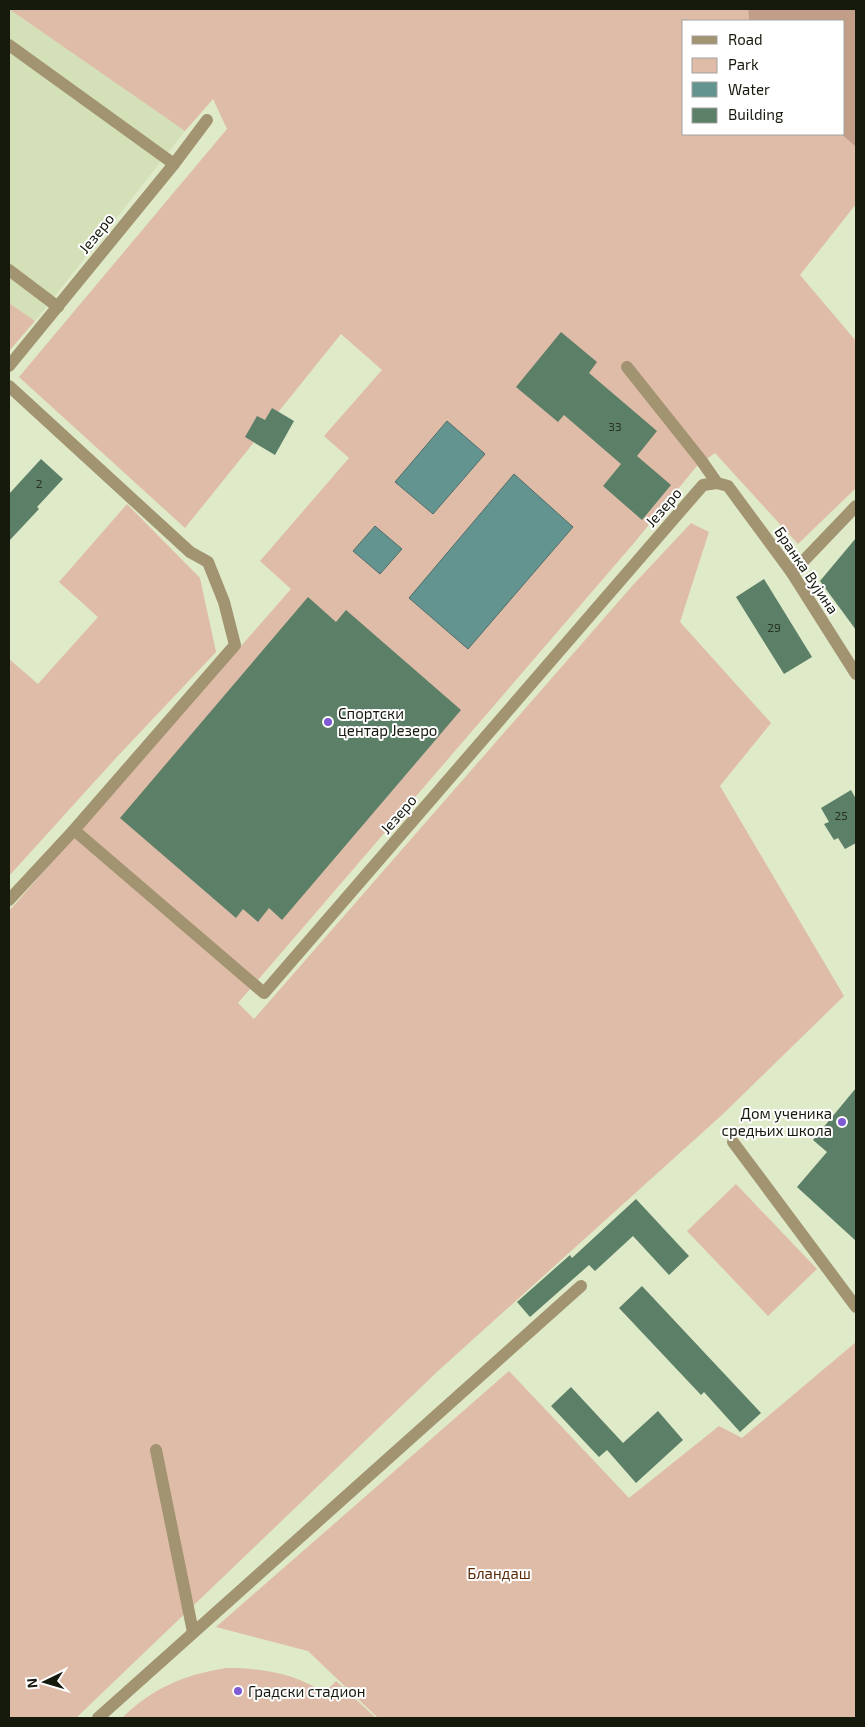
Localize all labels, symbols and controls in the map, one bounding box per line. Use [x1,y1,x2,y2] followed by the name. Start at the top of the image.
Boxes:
[682,20,845,135] legend
[728,30,763,48] text: Road
[728,55,759,73] text: Park
[728,80,770,98] text: Water
[728,105,784,123] text: Building
[75,209,117,257] street label: Језеро
[608,419,622,433] house number: 33
[36,476,43,490] house number: 2
[641,484,685,530] street label: Језеро
[770,523,843,618] street label: Бранка Вујина
[767,620,781,634] house number: 29
[338,704,437,739] place label: Спортски центар Језеро
[322,716,334,728] marker: Спортски центар Језеро
[376,791,420,837] street label: Језеро
[834,808,848,822] house number: 25
[722,1104,832,1139] place label: Дом ученика средњих школа
[836,1116,848,1128] marker: Дом ученика средњих школа
[467,1564,531,1582] park label: Бландаш
[20,1657,70,1707] north arrow
[23,1677,40,1689] text: N
[248,1682,366,1700] place label: Градски стадион
[232,1685,244,1697] marker: Градски стадион

